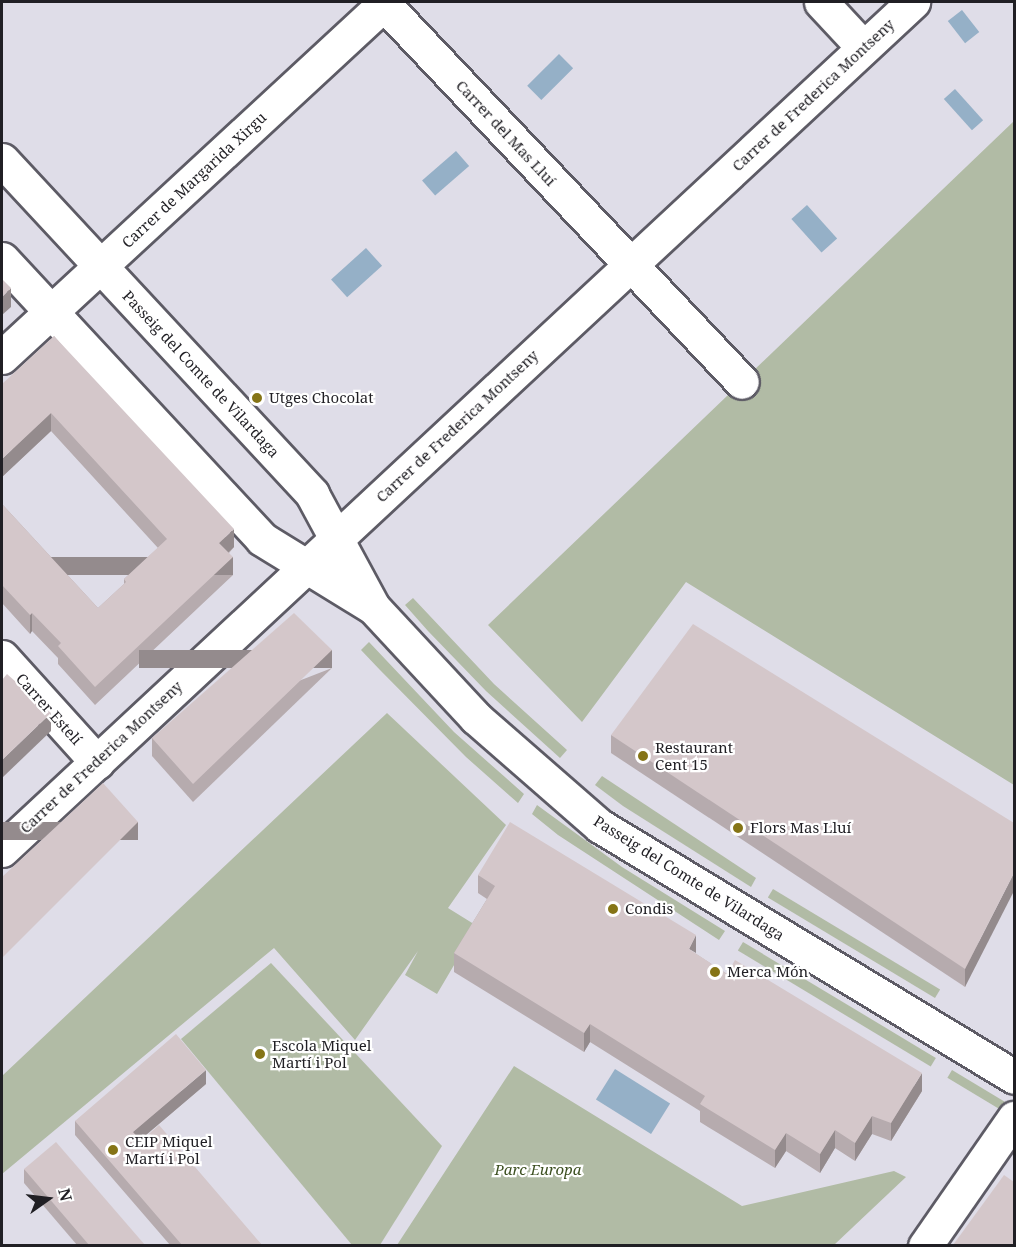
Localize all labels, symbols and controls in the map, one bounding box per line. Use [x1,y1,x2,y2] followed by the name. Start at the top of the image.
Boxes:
[728,15,898,175] street label: Carrer de Frederica Montseny
[452,76,560,190] street label: Carrer del Mas Lluí
[118,108,270,252] street label: Carrer de Margarida Xirgu
[119,287,283,461] street label: Passeig del Comte de Vilardaga
[372,346,542,506] street label: Carrer de Frederica Montseny
[269,389,374,407] place label: Utges Chocolat
[250,391,264,405] marker: Utges Chocolat
[12,670,86,748] street label: Carrer Estelí
[16,677,186,837] street label: Carrer de Frederica Montseny
[655,738,733,773] place label: Restaurant Cent 15
[636,749,650,763] marker: Restaurant Cent 15
[590,812,788,944] street label: Passeig del Comte de Vilardaga
[750,819,851,837] place label: Flors Mas Lluí
[731,821,745,835] marker: Flors Mas Lluí
[625,900,673,918] place label: Condis
[606,902,620,916] marker: Condis
[727,963,808,981] place label: Merca Món
[708,965,722,979] marker: Merca Món
[272,1036,371,1071] place label: Escola Miquel Martí i Pol
[253,1047,267,1061] marker: Escola Miquel Martí i Pol
[125,1132,212,1167] place label: CEIP Miquel Martí i Pol
[106,1143,120,1157] marker: CEIP Miquel Martí i Pol
[495,1161,581,1179] park label: Parc Europa
[18,1169,78,1229] north arrow
[53,1186,78,1203] text: N

